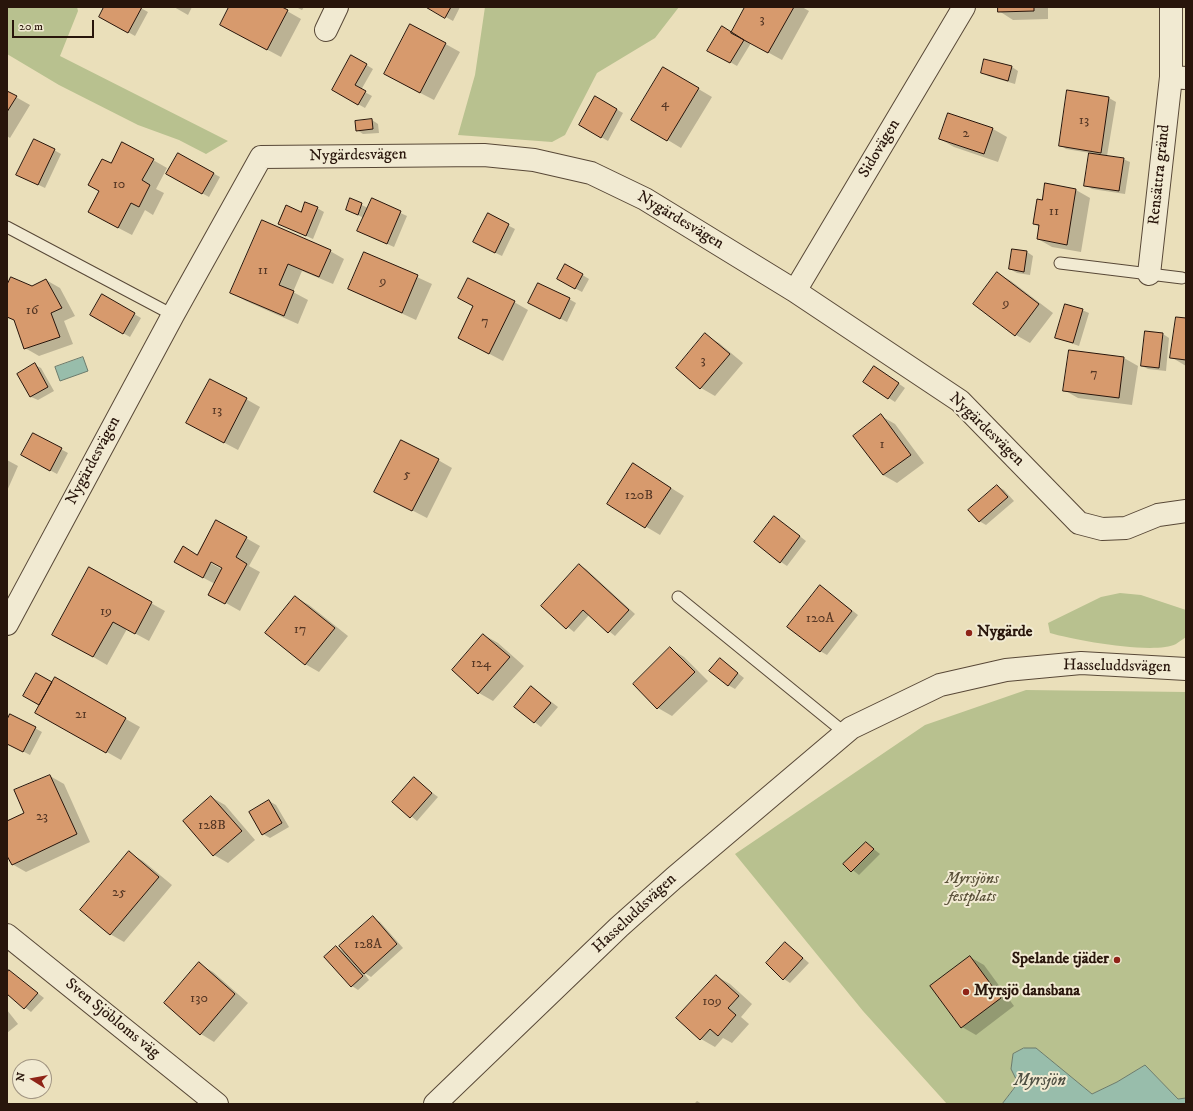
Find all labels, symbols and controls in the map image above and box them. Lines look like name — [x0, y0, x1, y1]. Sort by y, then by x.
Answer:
scale bar — [14, 12, 96, 38]
house number: 3 — [759, 12, 765, 28]
text: 20 m — [19, 19, 43, 34]
house number: 4 — [661, 96, 669, 112]
house number: 13 — [1079, 113, 1089, 129]
street label: Sidovägen — [855, 116, 905, 182]
street label: Rensättra gränd — [1145, 124, 1175, 226]
house number: 2 — [963, 126, 969, 142]
street label: Nygärdesvägen — [309, 146, 407, 166]
house number: 10 — [113, 177, 125, 193]
street label: Nygärdesvägen — [633, 188, 727, 254]
house number: 11 — [1049, 204, 1059, 220]
house number: 11 — [258, 263, 268, 279]
house number: 9 — [380, 274, 386, 290]
house number: 9 — [1003, 296, 1009, 312]
house number: 16 — [26, 303, 38, 319]
house number: 7 — [481, 314, 489, 330]
house number: 3 — [700, 353, 706, 369]
house number: 7 — [1090, 366, 1098, 382]
street label: Nygärdesvägen — [944, 389, 1028, 471]
house number: 13 — [212, 403, 222, 419]
street label: Nygärdesvägen — [63, 413, 125, 509]
house number: 1 — [879, 437, 885, 453]
house number: 5 — [404, 467, 410, 483]
house number: 120B — [625, 488, 653, 504]
house number: 19 — [100, 604, 112, 620]
house number: 120A — [806, 611, 834, 627]
house number: 17 — [294, 622, 306, 638]
place label: Nygärde — [977, 623, 1032, 643]
marker: Nygärde — [964, 628, 974, 638]
house number: 124 — [471, 656, 491, 672]
street label: Hasseluddsvägen — [1063, 656, 1171, 678]
house number: 21 — [75, 707, 87, 723]
house number: 23 — [36, 809, 48, 825]
house number: 128B — [198, 818, 226, 834]
street label: Hasseluddsvägen — [589, 870, 681, 958]
park label: Myrsjöns festplats — [945, 870, 999, 908]
house number: 25 — [112, 885, 126, 901]
house number: 128A — [354, 937, 382, 953]
place label: Spelande tjäder — [1012, 950, 1109, 970]
marker: Spelande tjäder — [1112, 955, 1122, 965]
street label: Sven Sjöbloms väg — [61, 975, 163, 1063]
place label: Myrsjö dansbana — [974, 982, 1080, 1002]
marker: Myrsjö dansbana — [961, 987, 971, 997]
house number: 130 — [190, 991, 208, 1007]
house number: 109 — [702, 994, 722, 1010]
north arrow — [12, 1059, 52, 1099]
text: N — [13, 1071, 29, 1083]
water label: Myrsjön — [1014, 1071, 1066, 1091]

